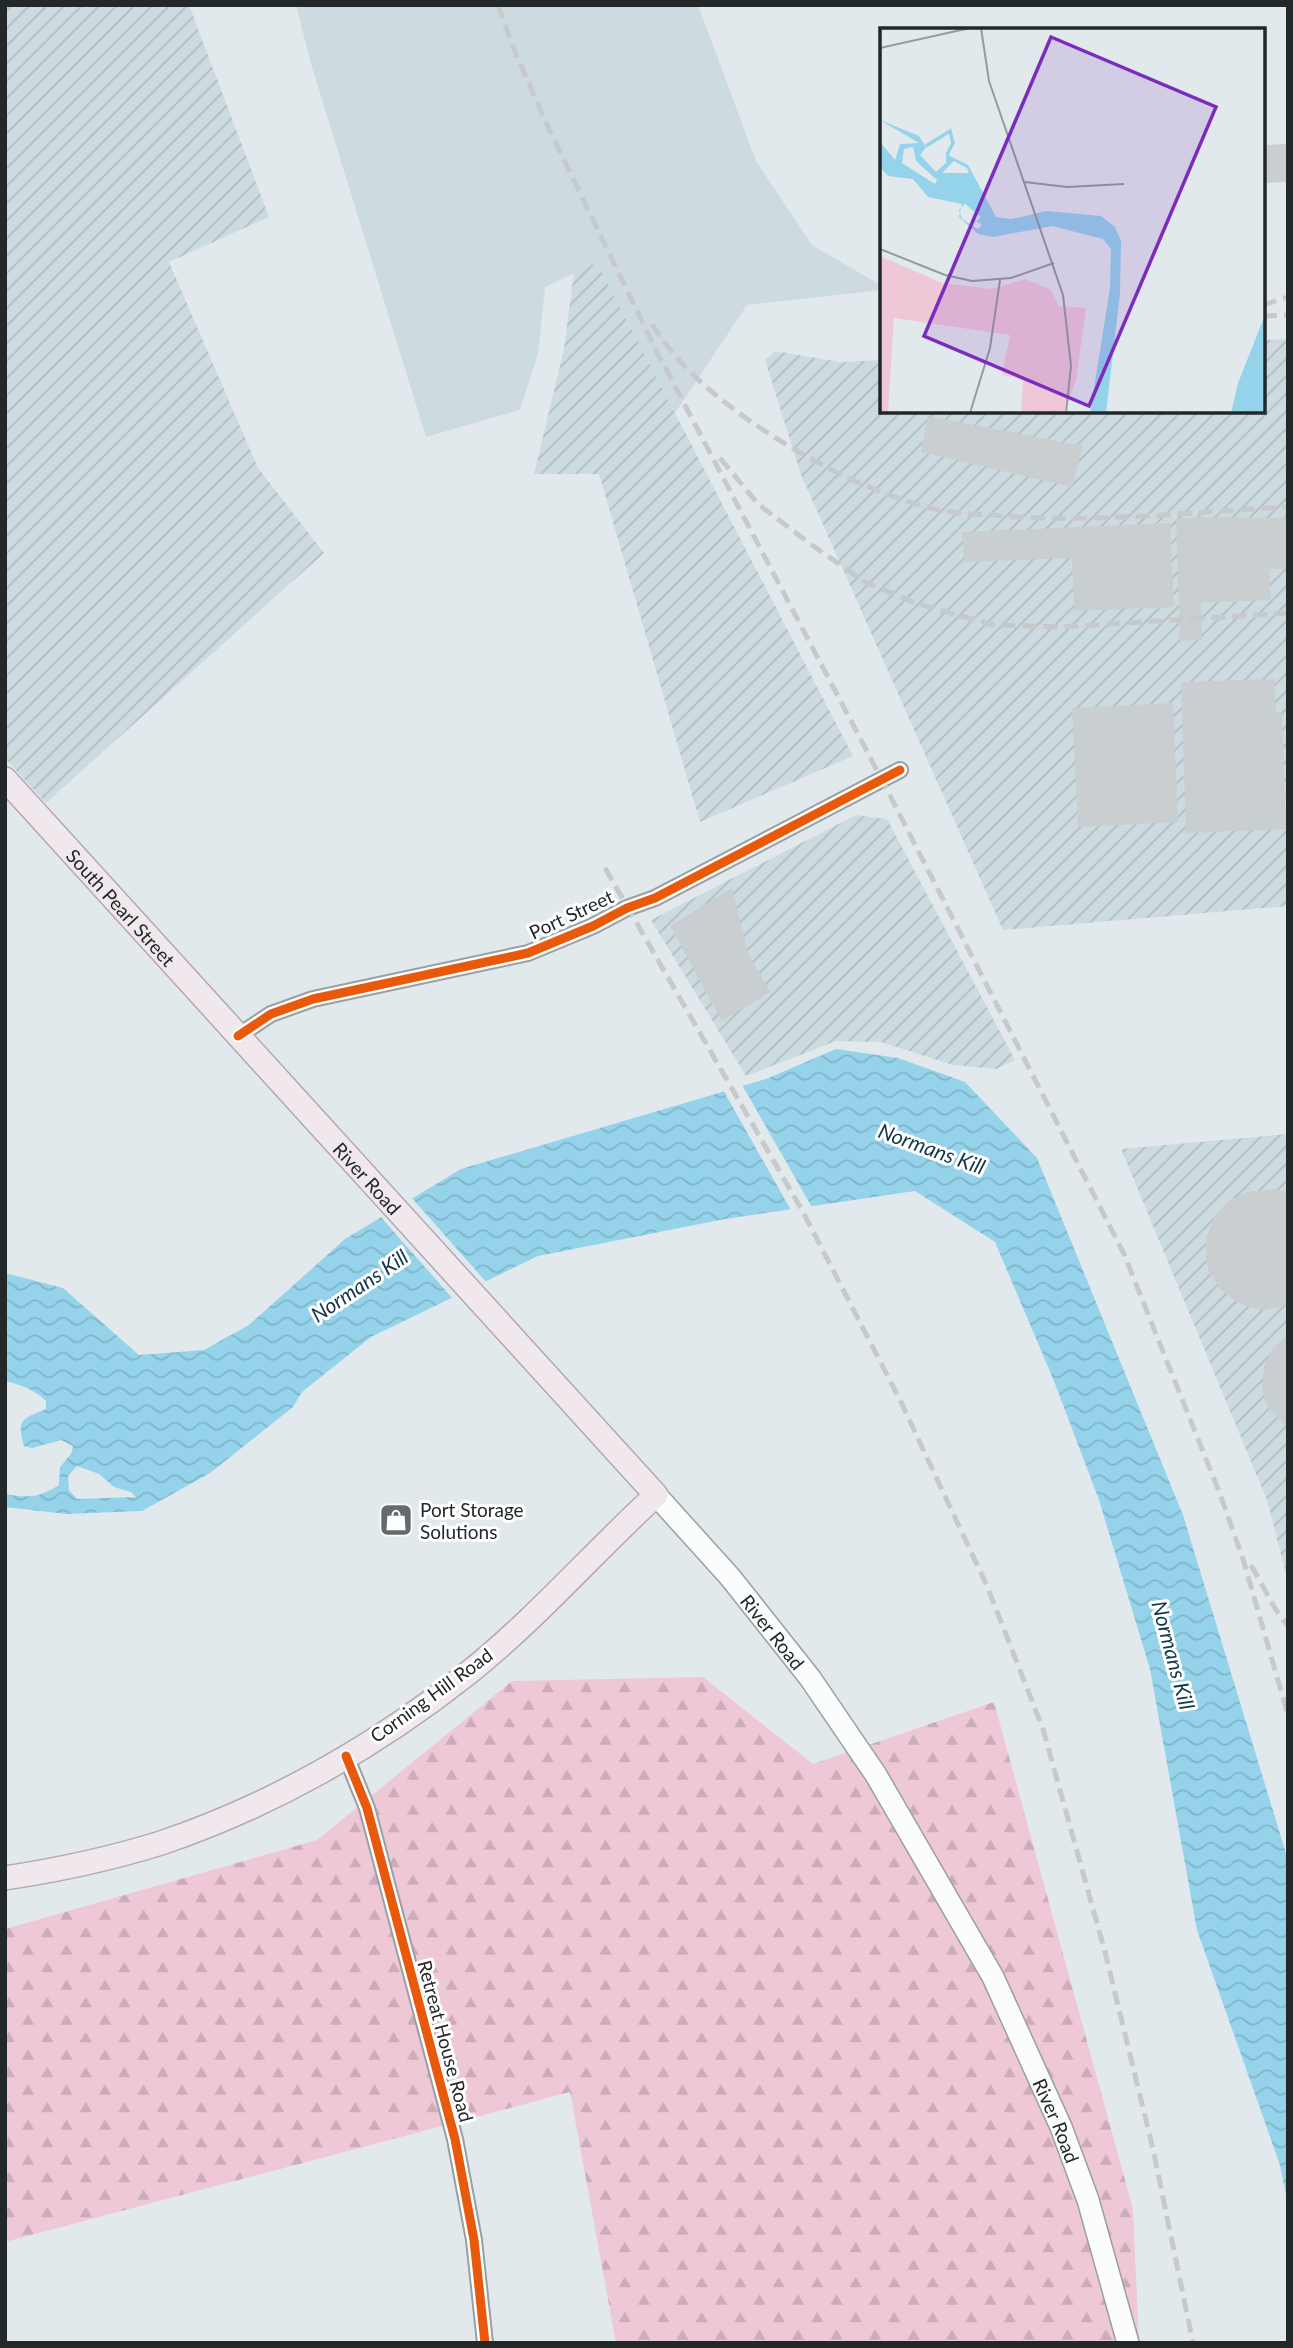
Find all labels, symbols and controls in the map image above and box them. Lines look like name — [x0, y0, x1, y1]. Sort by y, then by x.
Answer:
inset map — [880, 28, 1265, 413]
street label: South Pearl Street — [62, 844, 181, 971]
street label: Port Street — [525, 884, 617, 944]
water label: Normans Kill — [875, 1117, 989, 1179]
street label: River Road — [329, 1137, 406, 1219]
water label: Normans Kill — [306, 1243, 412, 1327]
place label: Port Storage Solutions — [420, 1498, 524, 1543]
shop icon: Port Storage Solutions — [377, 1501, 415, 1539]
street label: River Road — [736, 1589, 810, 1674]
water label: Normans Kill — [1147, 1598, 1201, 1712]
street label: Corning Hill Road — [365, 1643, 497, 1747]
street label: Retreat House Road — [413, 1958, 479, 2124]
street label: River Road — [1029, 2074, 1085, 2166]

